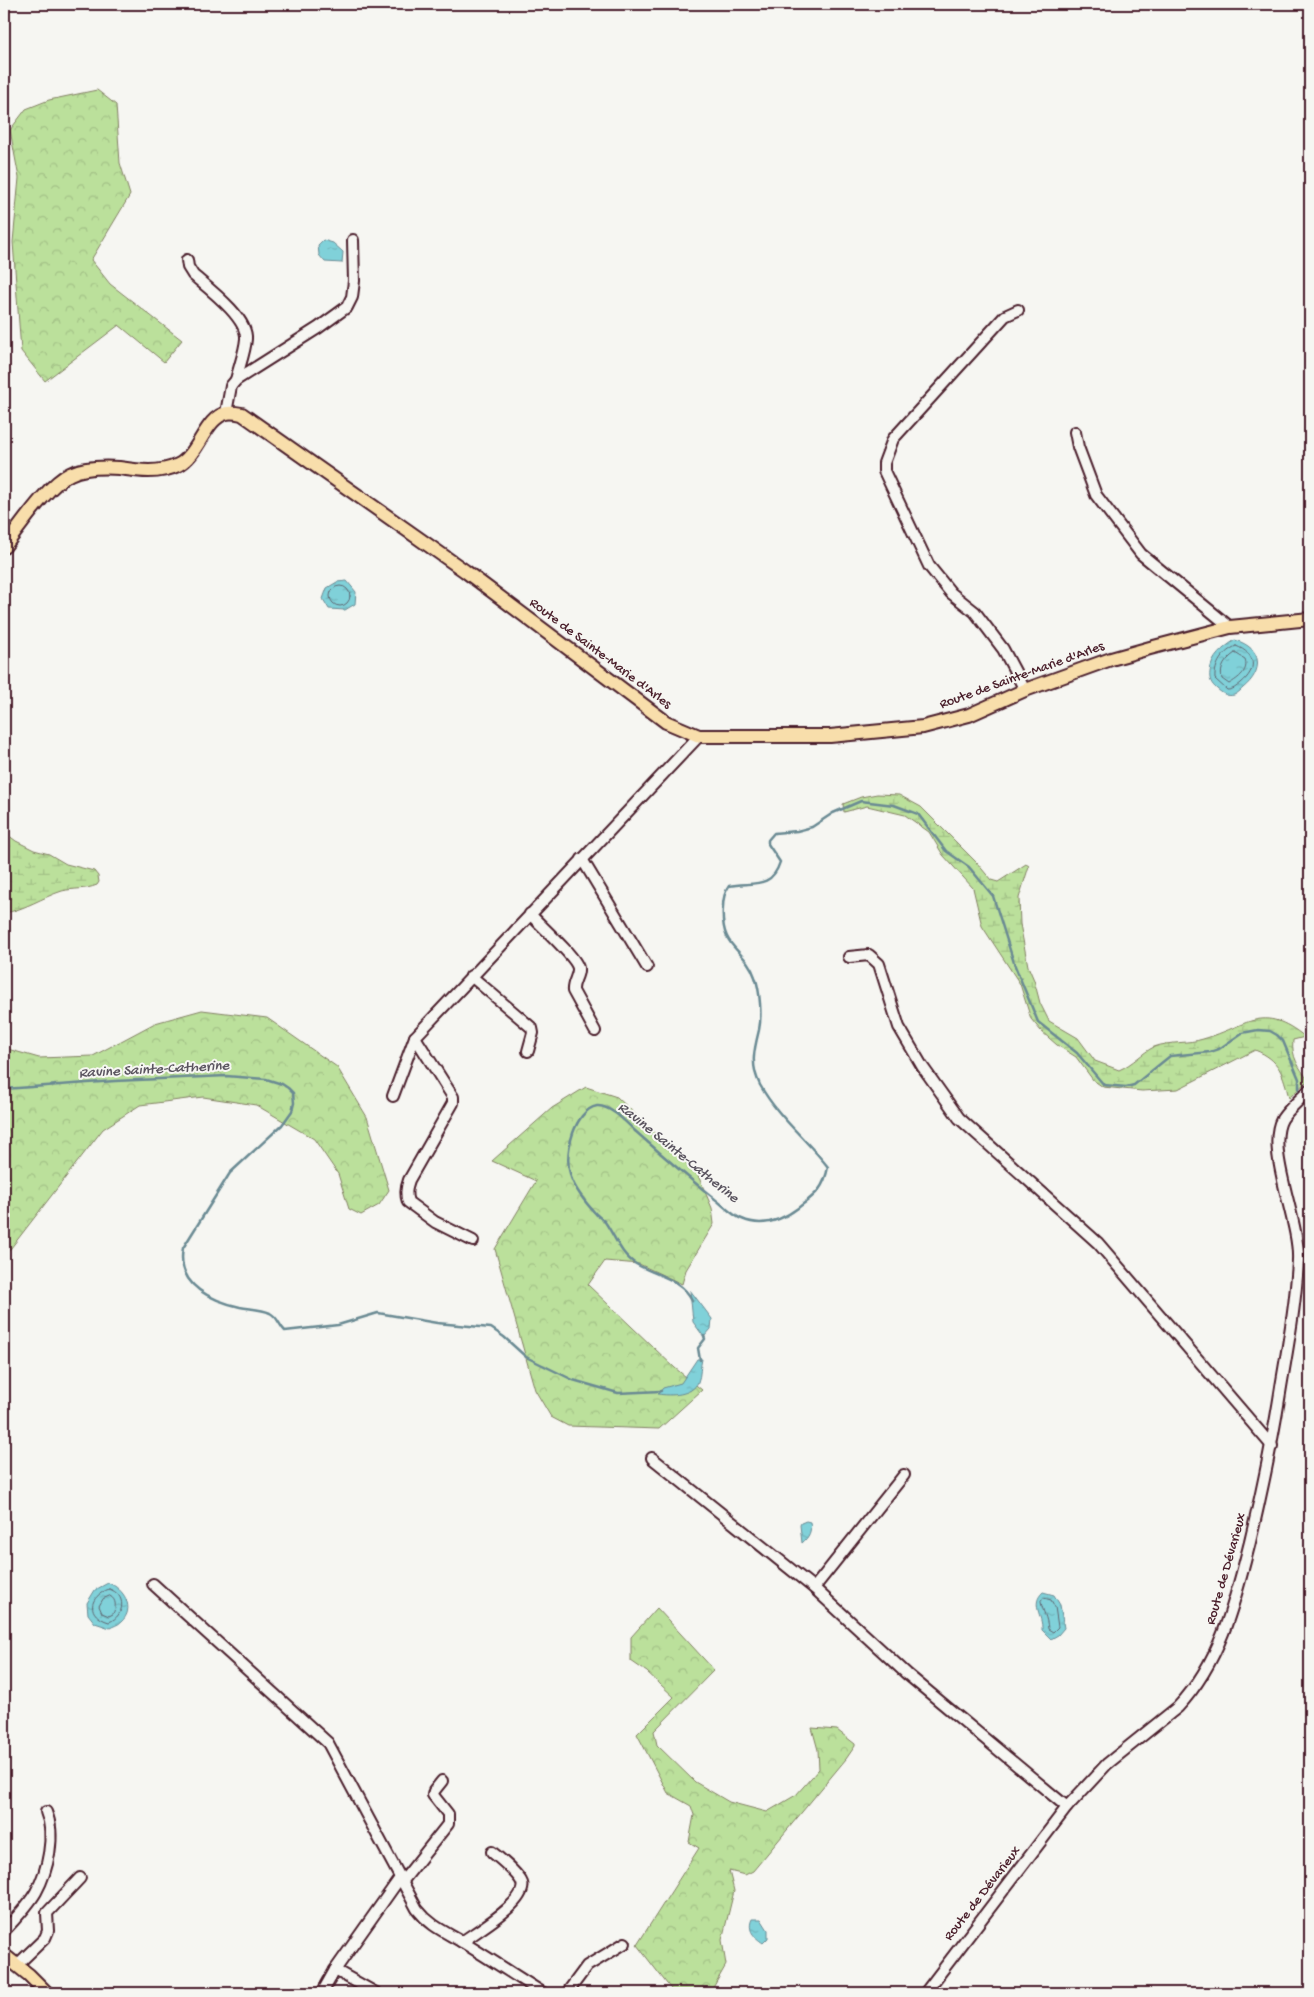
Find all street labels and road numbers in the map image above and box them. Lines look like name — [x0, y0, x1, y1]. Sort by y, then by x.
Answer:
street label: Route de Sainte-Marie d'Arles — [525, 595, 675, 714]
street label: Route de Sainte-Marie d'Arles — [937, 638, 1107, 714]
street label: Route de Dévarieux — [1203, 1510, 1251, 1627]
street label: Route de Dévarieux — [941, 1843, 1026, 1945]

